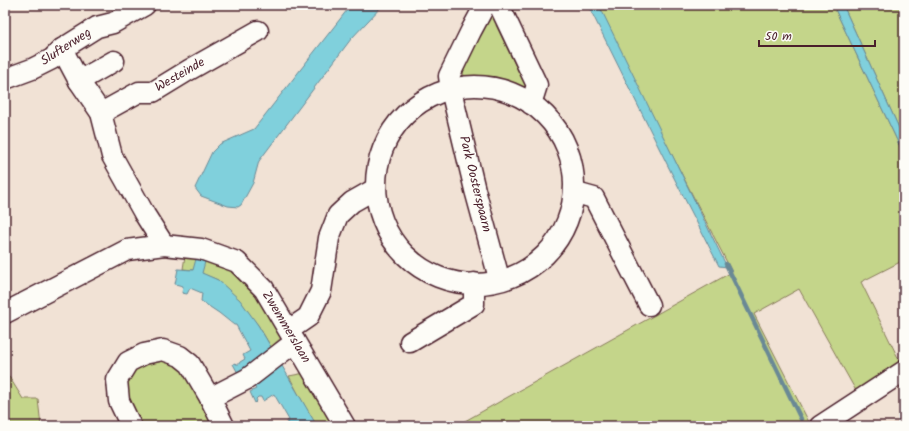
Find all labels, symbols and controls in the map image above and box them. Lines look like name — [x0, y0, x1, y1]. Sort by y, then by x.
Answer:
scale bar — [759, 22, 875, 48]
street label: Slufterweg — [36, 23, 96, 71]
text: 50 m — [765, 27, 792, 46]
street label: Westeinde — [151, 52, 209, 98]
street label: Park Oosterspaarn — [453, 134, 497, 234]
street label: Zwemmerslaan — [256, 287, 316, 367]

